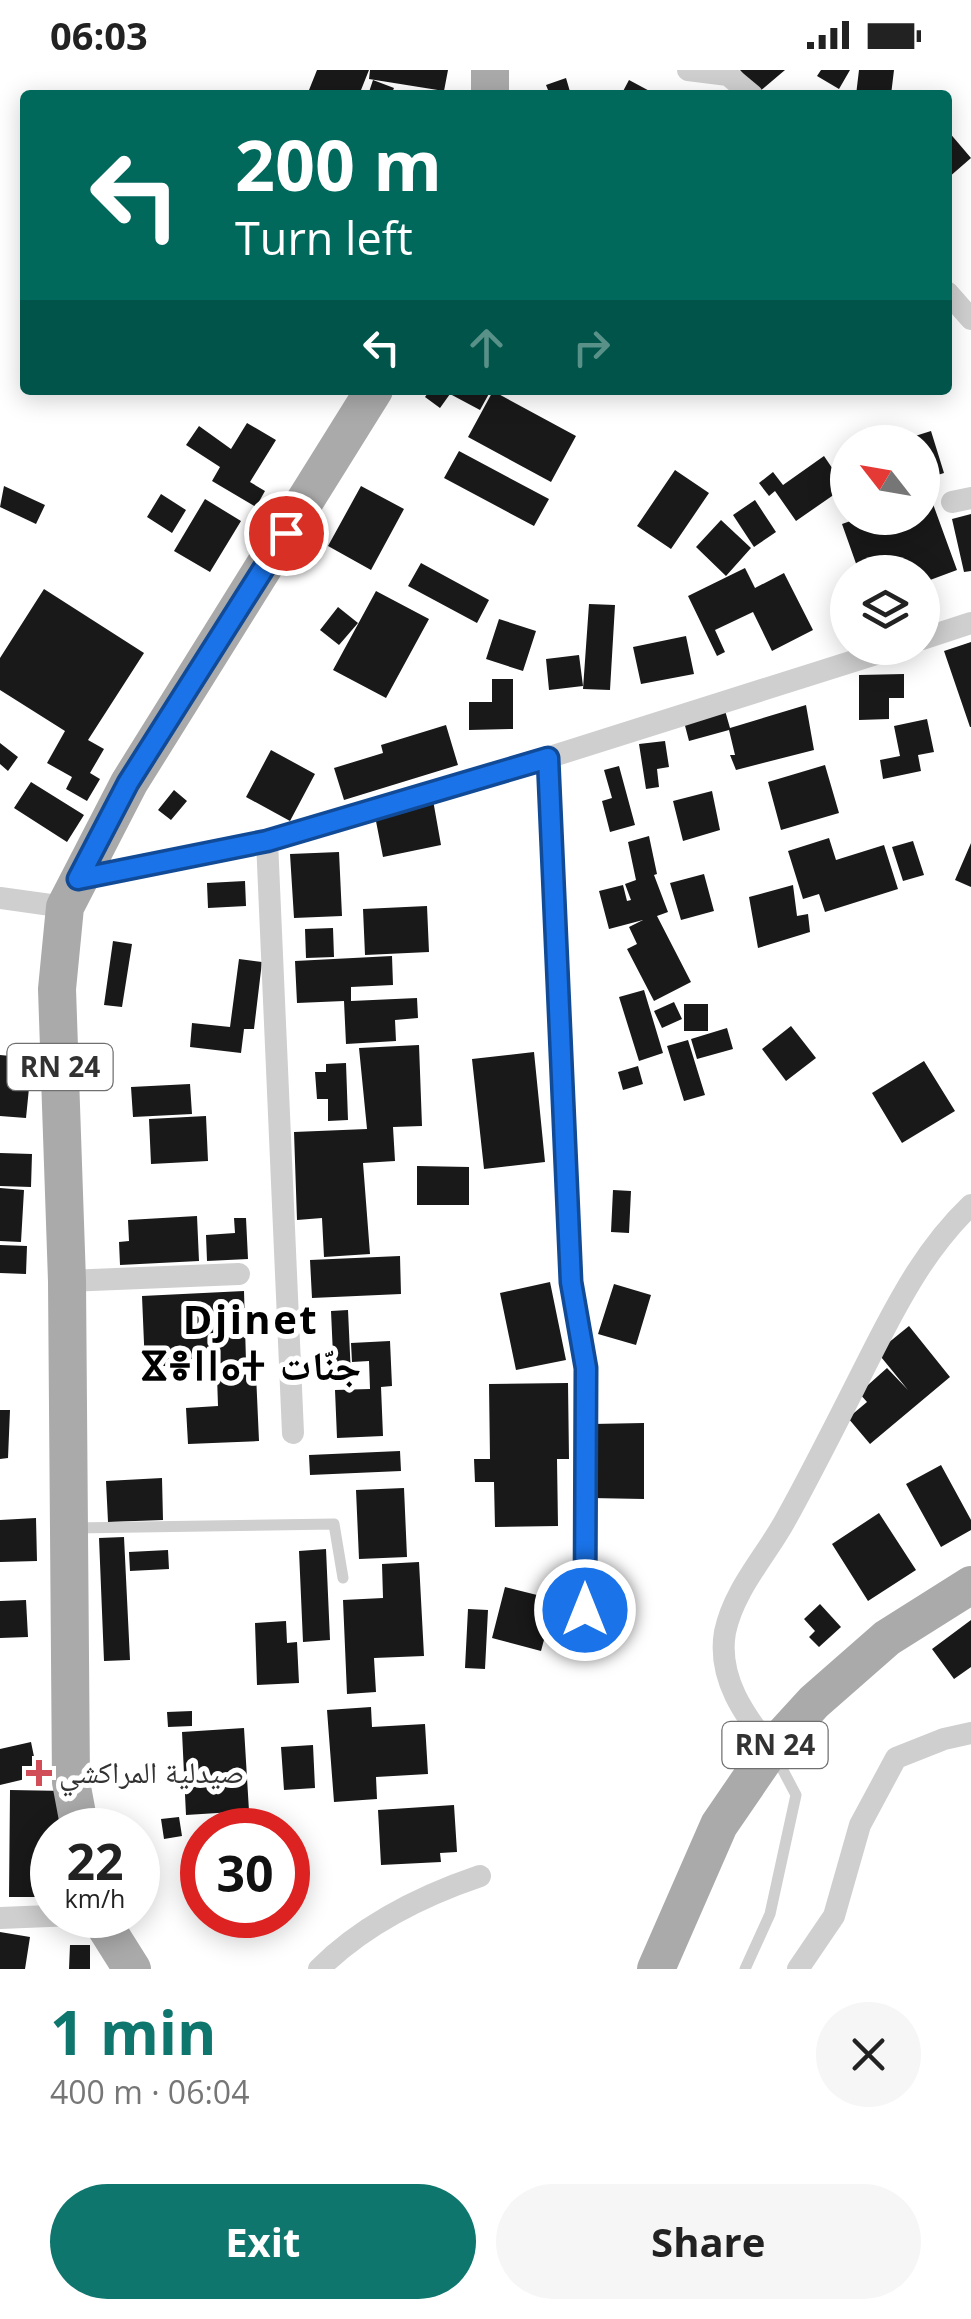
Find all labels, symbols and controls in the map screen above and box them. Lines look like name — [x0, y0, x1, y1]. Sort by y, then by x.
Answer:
text: 06:03 — [50, 9, 148, 61]
text: 200 m — [235, 116, 442, 212]
icon: left — [70, 130, 200, 260]
text: Turn left — [235, 207, 413, 268]
icon: left — [354, 320, 409, 375]
icon: ahead — [459, 320, 514, 375]
icon: right — [564, 320, 619, 375]
north arrow — [830, 425, 940, 535]
map controls — [830, 425, 940, 665]
pin — [244, 491, 329, 576]
icon: arrive — [259, 506, 314, 561]
button: layers — [830, 555, 940, 665]
road number: RN 24 — [8, 1044, 112, 1090]
district label: Djinet ⴵⴻⵏⵏⴰⵜ جنّات — [141, 1291, 361, 1392]
position arrow — [533, 1558, 637, 1662]
road number: RN 24 — [722, 1722, 828, 1768]
place label: صيدلية المراكشي — [59, 1751, 244, 1797]
marker: صيدلية المراكشي — [28, 1762, 50, 1784]
speed limit sign: 30 — [180, 1808, 310, 1938]
text: 22 — [66, 1827, 124, 1895]
text: km/h — [65, 1881, 125, 1915]
text: 1 min — [50, 1991, 217, 2073]
button: close — [816, 2002, 921, 2107]
text: 400 m · 06:04 — [50, 2070, 249, 2113]
button: Exit — [50, 2184, 476, 2299]
button: Share — [496, 2184, 921, 2299]

